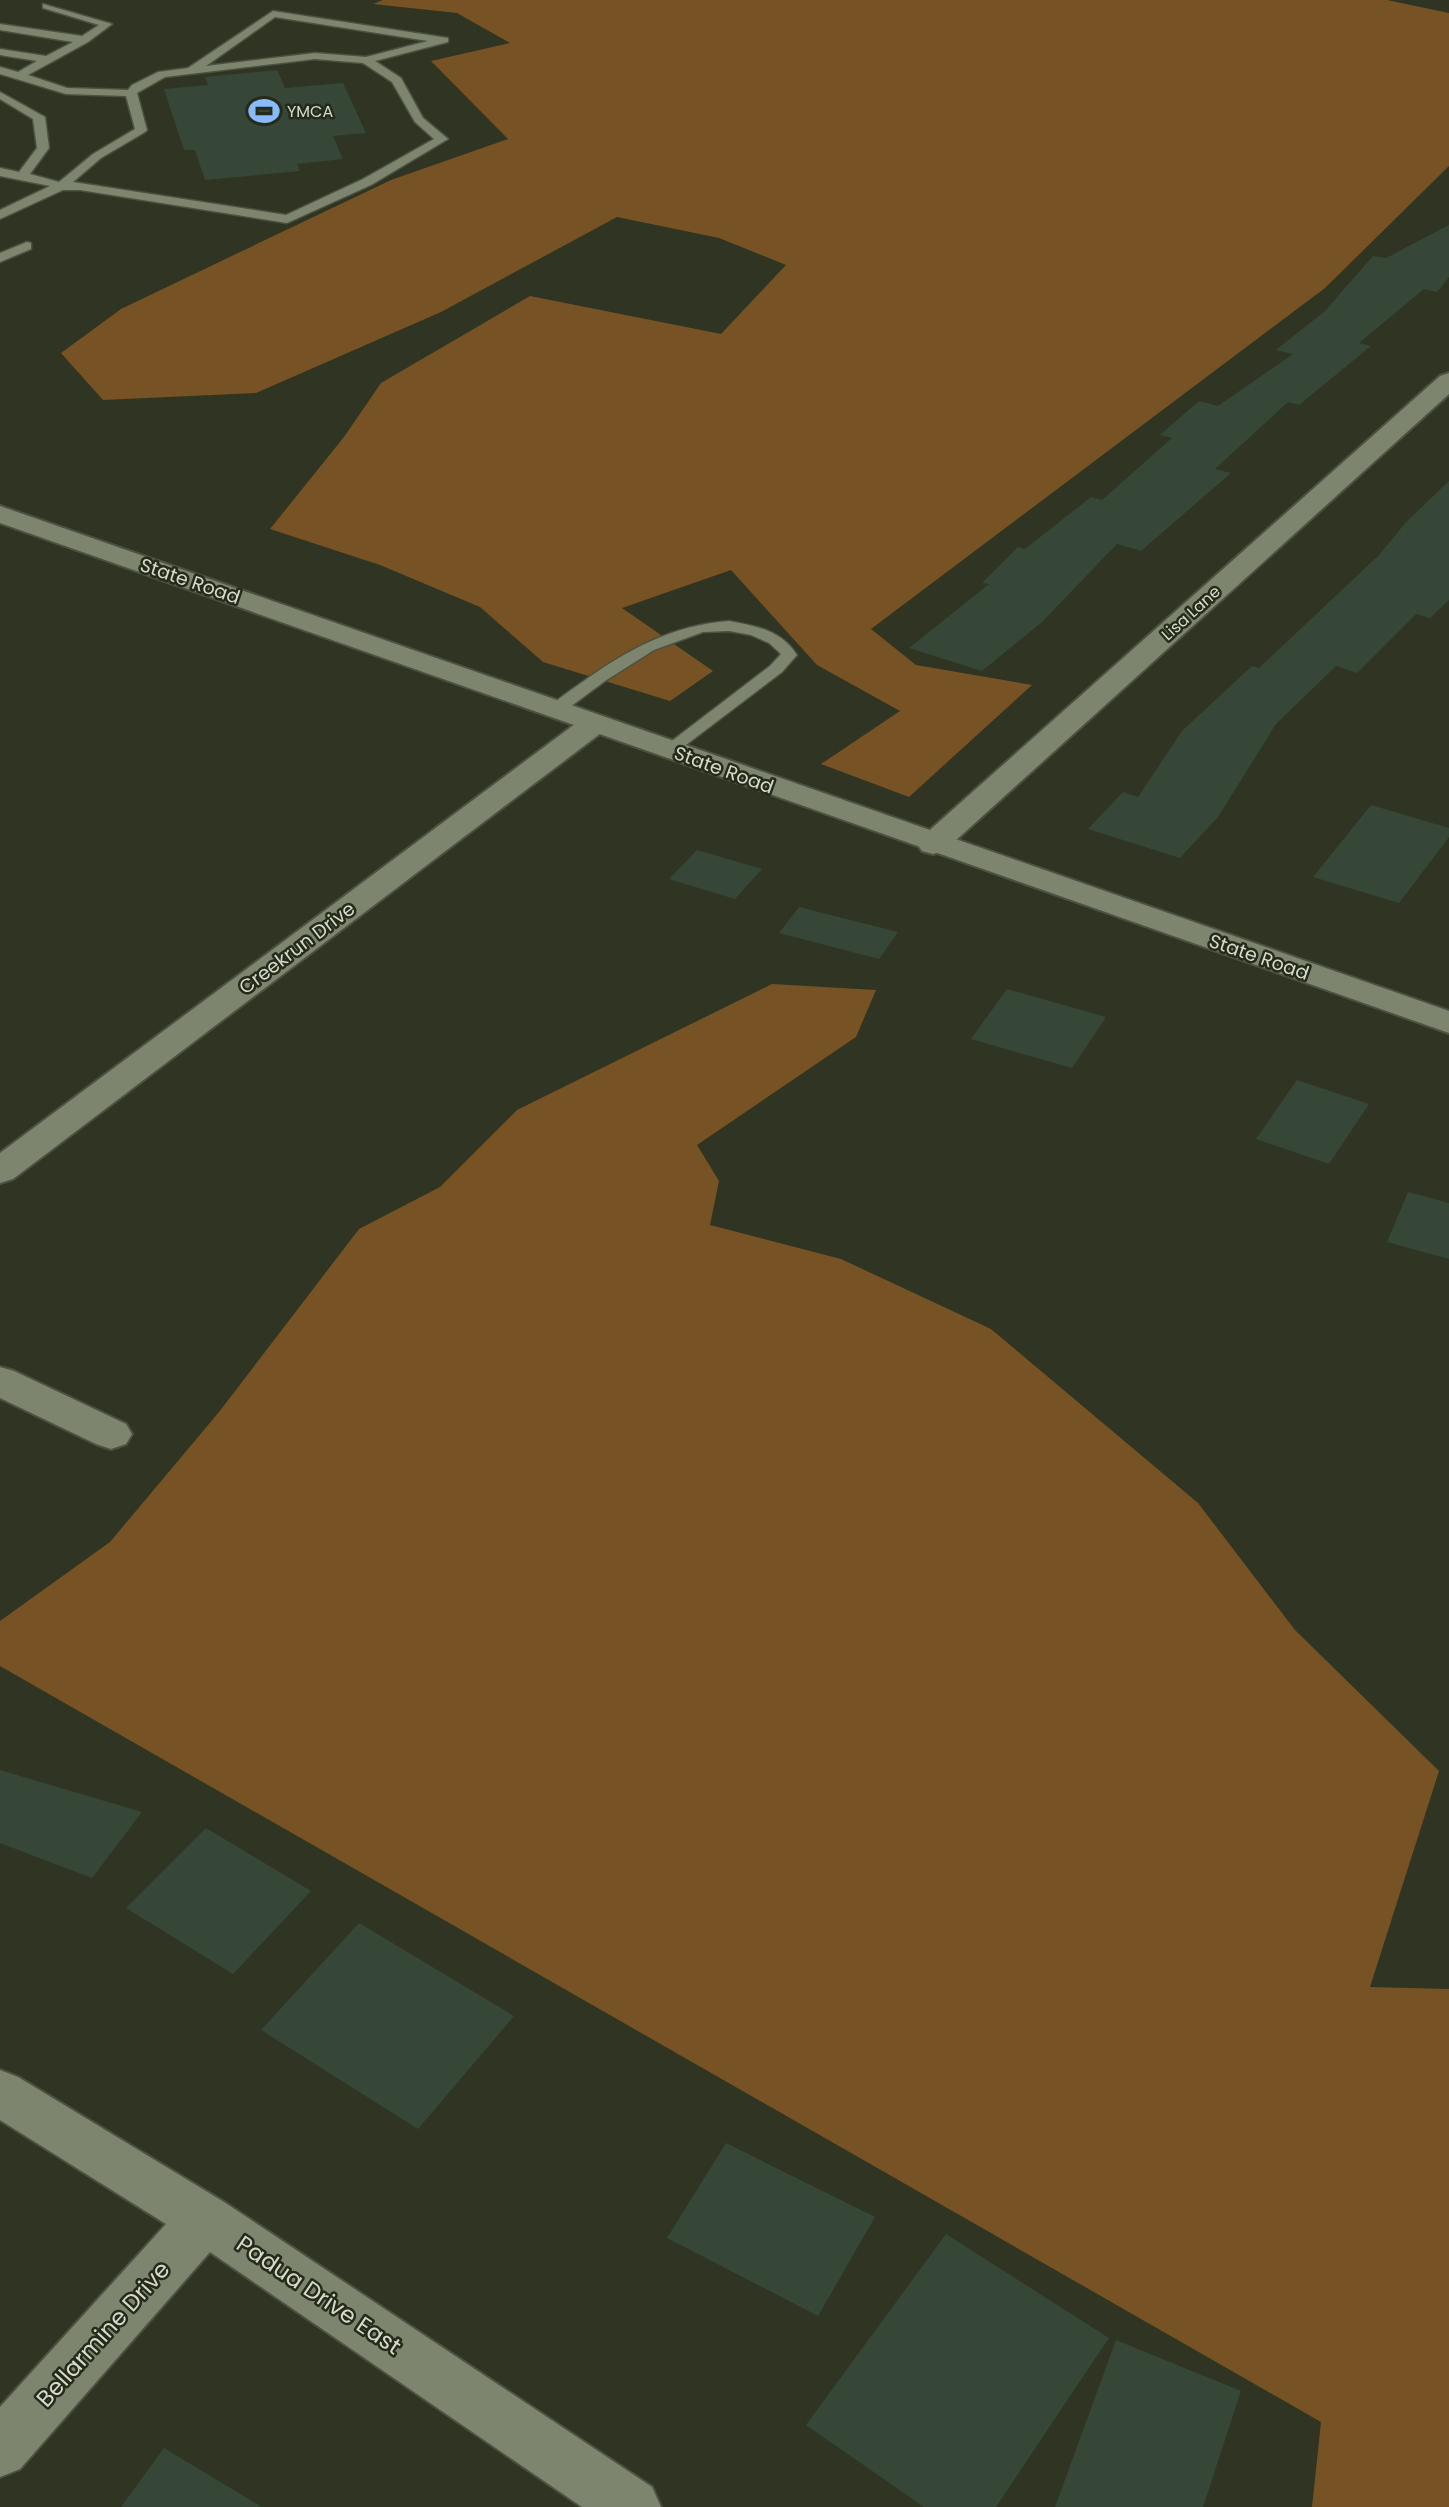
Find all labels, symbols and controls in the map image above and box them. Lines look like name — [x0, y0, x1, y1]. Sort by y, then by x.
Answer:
sports icon: YMCA — [247, 94, 281, 128]
place label: YMCA — [287, 100, 333, 123]
street label: State Road — [136, 551, 244, 611]
street label: Lisa Lane — [1156, 580, 1226, 646]
street label: State Road — [670, 740, 778, 800]
street label: Creekrun Drive — [233, 895, 361, 1001]
street label: State Road — [1205, 927, 1313, 987]
street label: Padua Drive East — [230, 2228, 408, 2362]
street label: Bellarmine Drive — [29, 2254, 177, 2414]

